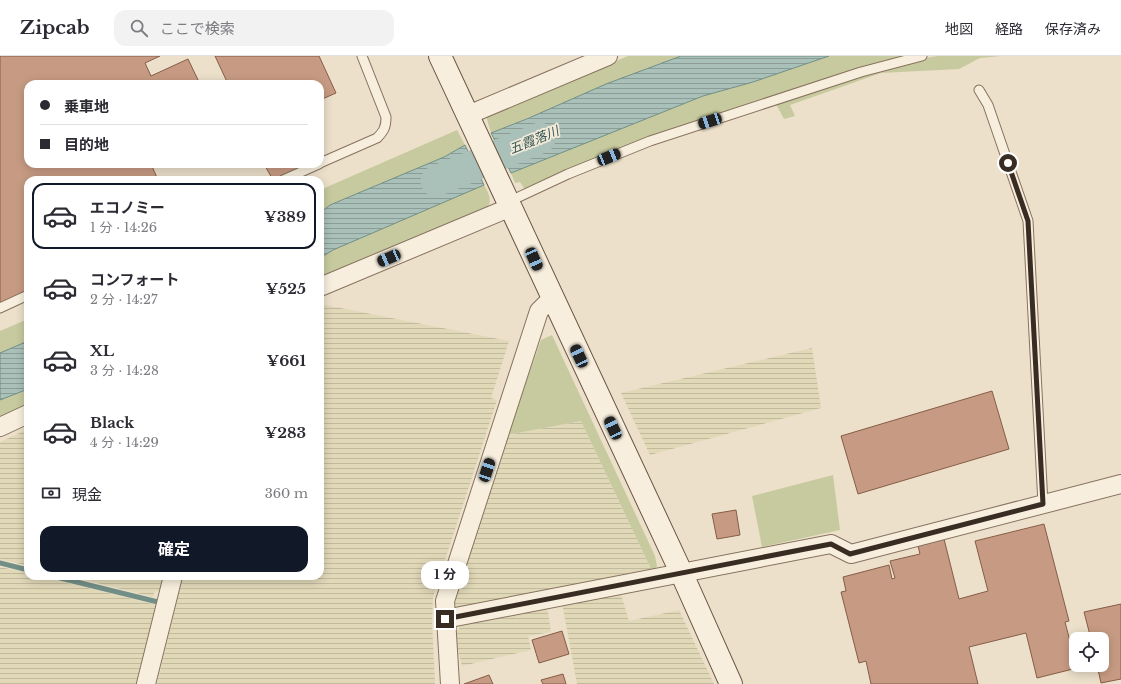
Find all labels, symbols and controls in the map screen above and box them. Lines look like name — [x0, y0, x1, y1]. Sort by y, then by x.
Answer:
search box — [114, 10, 394, 46]
text: Zipcab — [20, 16, 90, 39]
icon: search — [128, 17, 150, 39]
text: ここで検索 — [160, 19, 235, 38]
text: 地図 — [945, 20, 973, 38]
text: 経路 — [995, 20, 1023, 38]
text: 保存済み — [1045, 20, 1101, 38]
text: 乗車地 — [64, 97, 109, 116]
car — [697, 112, 723, 130]
water label: 五霞落川 — [507, 122, 563, 158]
text: 目的地 — [64, 135, 109, 154]
car — [596, 147, 622, 167]
route start — [999, 154, 1017, 172]
icon: car — [42, 198, 78, 234]
text: エコノミー — [90, 198, 165, 217]
text: ¥389 — [264, 207, 306, 226]
text: 1 分 · 14:26 — [90, 219, 157, 236]
car — [524, 246, 544, 272]
car — [376, 248, 402, 268]
icon: car — [42, 270, 78, 306]
text: コンフォート — [90, 270, 180, 289]
text: ¥525 — [266, 279, 306, 298]
text: 2 分 · 14:27 — [90, 291, 158, 308]
text: XL — [90, 341, 114, 360]
icon: car — [42, 342, 78, 378]
car — [568, 343, 590, 369]
text: ¥661 — [266, 351, 306, 370]
text: 3 分 · 14:28 — [90, 362, 159, 379]
text: Black — [90, 413, 134, 432]
icon: car — [42, 414, 78, 450]
car — [602, 415, 624, 441]
text: ¥283 — [264, 423, 306, 442]
text: 4 分 · 14:29 — [90, 434, 159, 451]
car — [478, 457, 496, 483]
icon: cash — [40, 482, 62, 504]
text: 現金 — [72, 485, 102, 504]
text: 360 m — [265, 485, 308, 502]
button: 確定 — [40, 526, 308, 572]
callout: 1 分 — [421, 561, 469, 589]
text: 1 分 — [434, 566, 456, 583]
route end — [436, 610, 454, 628]
map controls — [1069, 632, 1109, 672]
button: locate — [1069, 632, 1109, 672]

